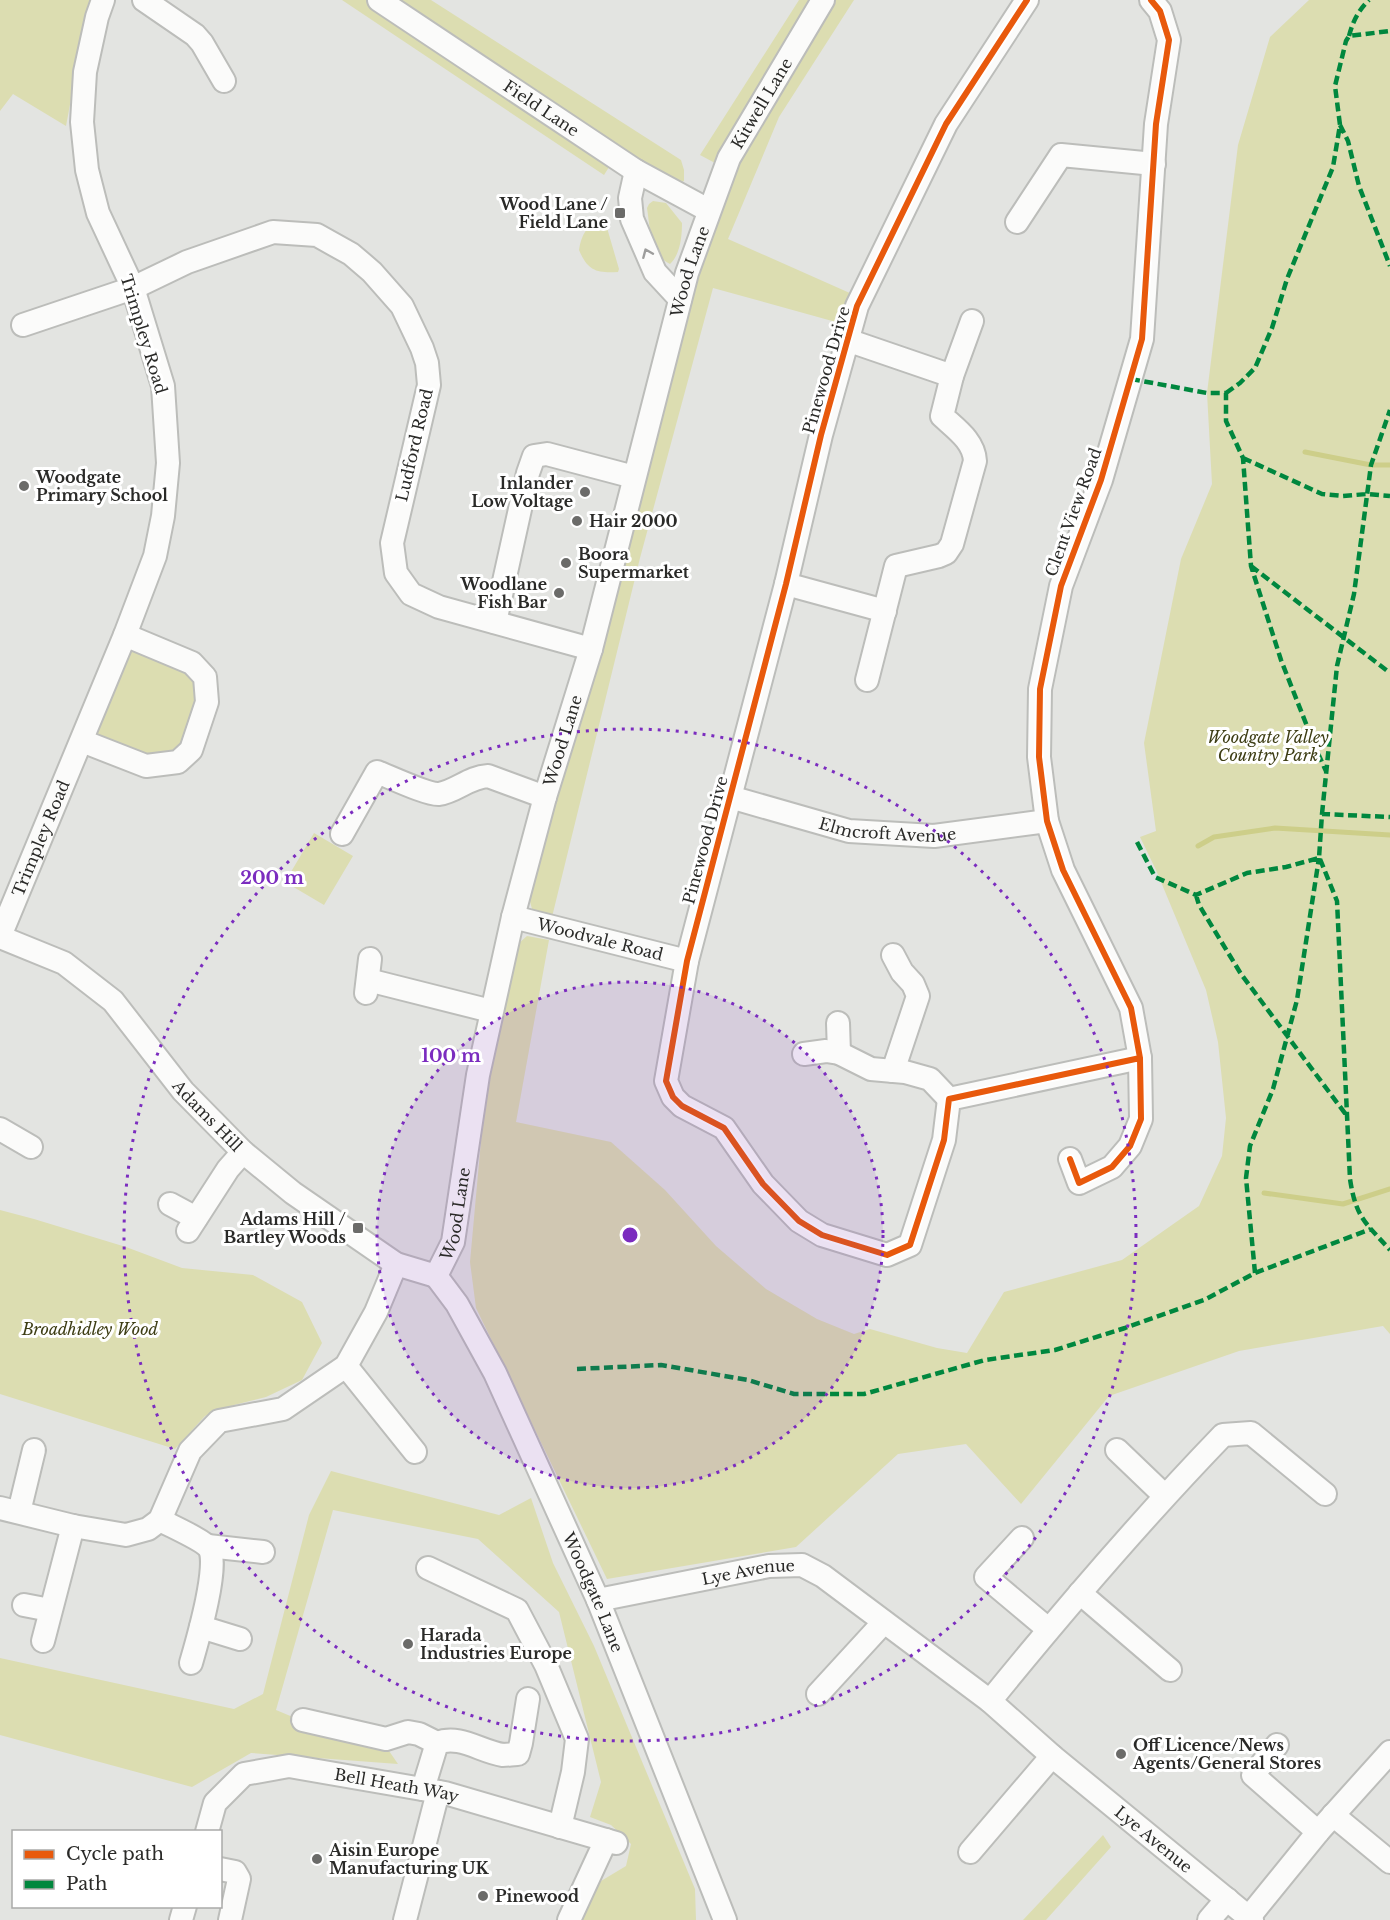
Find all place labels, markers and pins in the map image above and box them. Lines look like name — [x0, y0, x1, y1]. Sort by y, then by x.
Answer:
place label: Wood Lane / Field Lane — [499, 194, 608, 232]
marker: Wood Lane / Field Lane — [613, 206, 627, 220]
place label: Woodgate Primary School — [35, 467, 168, 505]
place label: Inlander Low Voltage — [471, 473, 573, 511]
marker: Woodgate Primary School — [17, 479, 31, 493]
marker: Inlander Low Voltage — [578, 485, 592, 499]
place label: Hair 2000 — [589, 511, 678, 531]
marker: Hair 2000 — [570, 514, 584, 528]
place label: Boora Supermarket — [578, 544, 690, 582]
marker: Boora Supermarket — [559, 556, 573, 570]
place label: Woodlane Fish Bar — [460, 574, 547, 612]
marker: Woodlane Fish Bar — [552, 586, 566, 600]
place label: Adams Hill / Bartley Woods — [224, 1209, 346, 1247]
marker: Adams Hill / Bartley Woods — [351, 1221, 365, 1235]
centre of rings — [620, 1225, 640, 1245]
place label: Harada Industries Europe — [420, 1625, 572, 1663]
marker: Harada Industries Europe — [401, 1637, 415, 1651]
place label: Off Licence/News Agents/General Stores — [1132, 1735, 1321, 1773]
marker: Off Licence/News Agents/General Stores — [1114, 1747, 1128, 1761]
place label: Aisin Europe Manufacturing UK — [328, 1840, 490, 1878]
marker: Aisin Europe Manufacturing UK — [310, 1852, 324, 1866]
place label: Pinewood — [495, 1886, 579, 1906]
marker: Pinewood — [476, 1889, 490, 1903]

